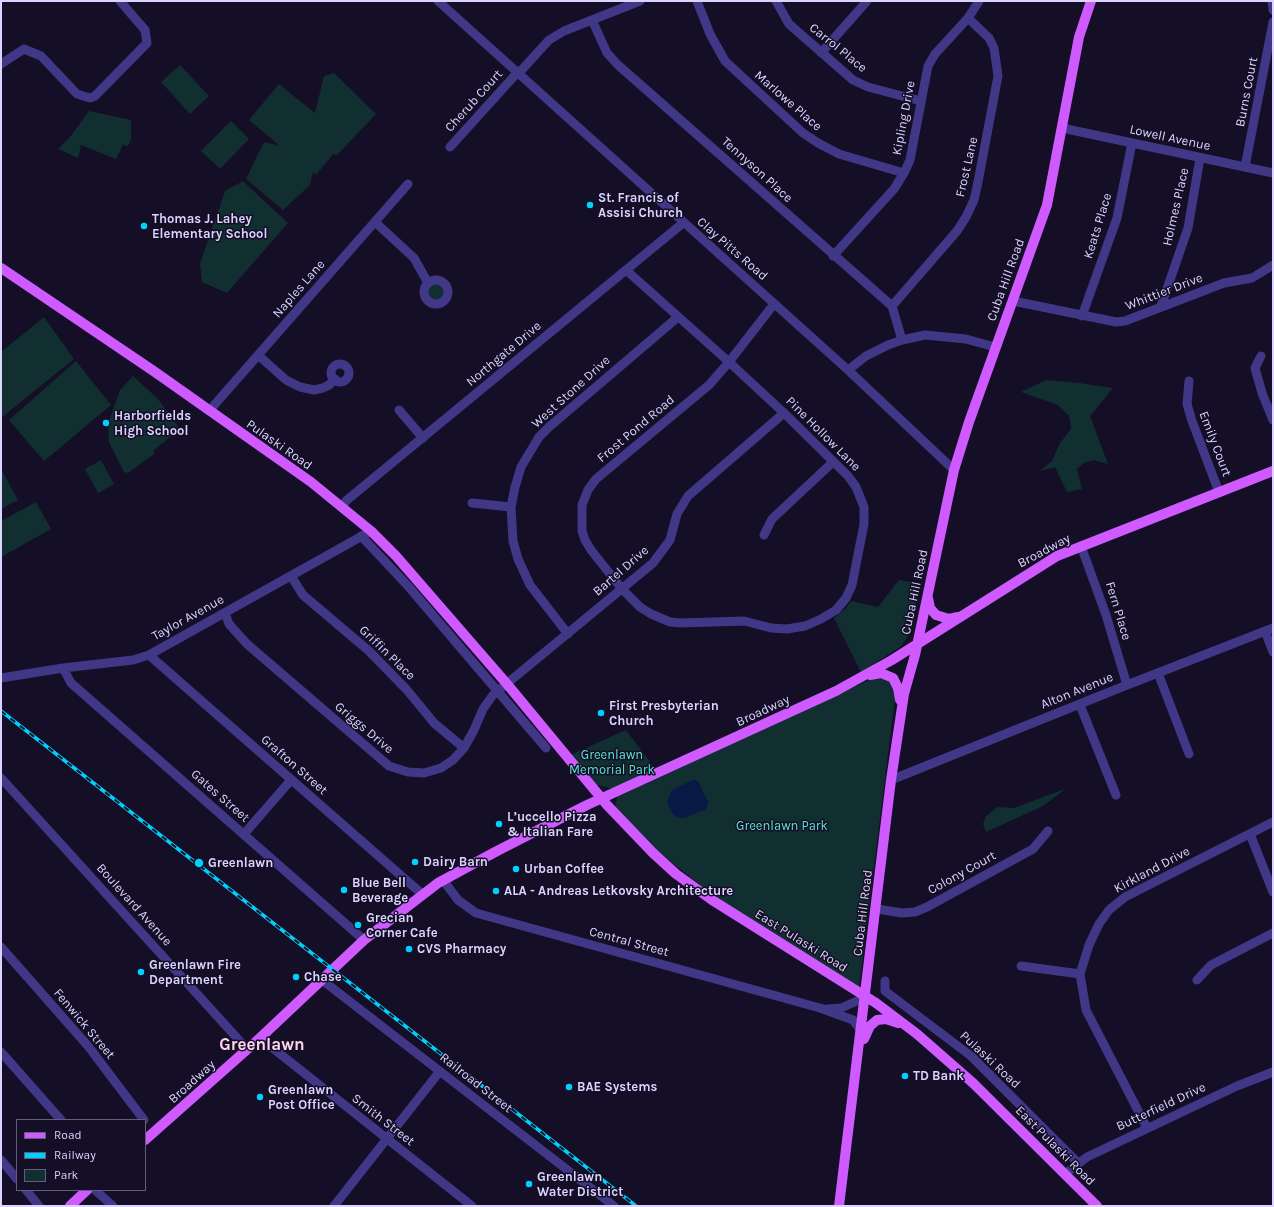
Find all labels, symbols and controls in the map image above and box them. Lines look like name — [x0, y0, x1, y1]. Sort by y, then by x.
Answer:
street label: Carrol Place — [806, 20, 870, 76]
street label: Burns Court — [1233, 56, 1261, 128]
street label: Cherub Court — [442, 67, 506, 135]
street label: Marlowe Place — [751, 68, 825, 134]
street label: Kipling Drive — [889, 79, 919, 157]
street label: Lowell Avenue — [1128, 122, 1212, 154]
street label: Tennyson Place — [718, 134, 796, 206]
street label: Frost Lane — [953, 135, 981, 199]
street label: Holmes Place — [1159, 166, 1193, 248]
place label: St. Francis of Assisi Church — [598, 190, 683, 221]
street label: Keats Place — [1081, 191, 1115, 261]
marker: St. Francis of Assisi Church — [585, 200, 595, 210]
place label: Thomas J. Lahey Elementary School — [152, 211, 267, 242]
street label: Clay Pitts Road — [693, 214, 771, 284]
marker: Thomas J. Lahey Elementary School — [139, 221, 149, 231]
street label: Cuba Hill Road — [984, 237, 1028, 323]
street label: Naples Lane — [270, 257, 328, 321]
street label: Whittier Drive — [1123, 270, 1205, 314]
street label: Northgate Drive — [463, 318, 545, 390]
street label: West Stone Drive — [528, 353, 614, 431]
street label: Frost Pond Road — [594, 392, 678, 466]
street label: Pine Hollow Lane — [782, 393, 864, 475]
place label: Harborfields High School — [114, 408, 191, 439]
street label: Emily Court — [1195, 409, 1235, 479]
street label: Pulaski Road — [243, 417, 315, 473]
marker: Harborfields High School — [101, 418, 111, 428]
street label: Broadway — [1015, 531, 1073, 571]
street label: Bartel Drive — [590, 543, 652, 599]
street label: Cuba Hill Road — [898, 548, 932, 636]
street label: Fern Place — [1102, 580, 1134, 642]
street label: Taylor Avenue — [149, 592, 227, 644]
street label: Griffin Place — [356, 622, 418, 684]
street label: Alton Avenue — [1038, 669, 1116, 713]
street label: Broadway — [734, 692, 792, 730]
place label: First Presbyterian Church — [609, 698, 719, 729]
street label: Griggs Drive — [331, 699, 397, 757]
marker: First Presbyterian Church — [596, 708, 606, 718]
street label: Grafton Street — [257, 732, 331, 798]
park label: Greenlawn Memorial Park — [569, 747, 655, 778]
street label: Gates Street — [187, 766, 253, 826]
place label: L’uccello Pizza & Italian Fare — [507, 809, 597, 840]
park label: Greenlawn Park — [736, 818, 828, 834]
marker: L’uccello Pizza & Italian Fare — [494, 819, 504, 829]
street label: Kirkland Drive — [1111, 843, 1193, 897]
street label: Colony Court — [925, 848, 999, 898]
place label: Dairy Barn — [423, 854, 488, 870]
place label: Greenlawn — [208, 855, 273, 871]
marker: Greenlawn — [193, 857, 205, 869]
marker: Dairy Barn — [410, 857, 420, 867]
street label: Boulevard Avenue — [93, 861, 175, 949]
place label: Urban Coffee — [524, 861, 604, 877]
marker: Urban Coffee — [511, 864, 521, 874]
street label: Cuba Hill Road — [850, 869, 876, 957]
place label: Blue Bell Beverage — [352, 875, 408, 906]
place label: ALA - Andreas Letkovsky Architecture — [504, 883, 733, 899]
marker: Blue Bell Beverage — [339, 885, 349, 895]
marker: ALA - Andreas Letkovsky Architecture — [491, 886, 501, 896]
street label: East Pulaski Road — [752, 906, 850, 976]
place label: Grecian Corner Cafe — [366, 910, 438, 941]
marker: Grecian Corner Cafe — [353, 920, 363, 930]
street label: Central Street — [588, 924, 670, 960]
place label: CVS Pharmacy — [417, 941, 506, 957]
marker: CVS Pharmacy — [404, 944, 414, 954]
place label: Greenlawn Fire Department — [149, 957, 241, 988]
marker: Greenlawn Fire Department — [136, 967, 146, 977]
place label: Chase — [304, 969, 342, 985]
marker: Chase — [291, 972, 301, 982]
street label: Fenwick Street — [50, 986, 118, 1062]
street label: Pulaski Road — [957, 1028, 1023, 1092]
district label: Greenlawn — [219, 1035, 305, 1055]
street label: Railroad Street — [436, 1050, 516, 1116]
street label: Broadway — [165, 1057, 219, 1107]
place label: TD Bank — [913, 1068, 964, 1084]
marker: TD Bank — [900, 1071, 910, 1081]
place label: BAE Systems — [577, 1079, 657, 1095]
street label: Butterfield Drive — [1114, 1079, 1208, 1135]
place label: Greenlawn Post Office — [268, 1082, 335, 1113]
marker: BAE Systems — [564, 1082, 574, 1092]
street label: Smith Street — [348, 1091, 418, 1149]
marker: Greenlawn Post Office — [255, 1092, 265, 1102]
street label: East Pulaski Road — [1012, 1103, 1098, 1189]
legend — [16, 1119, 146, 1191]
text: Road — [54, 1128, 82, 1142]
text: Railway — [54, 1148, 96, 1162]
text: Park — [54, 1168, 78, 1182]
place label: Greenlawn Water District — [537, 1169, 623, 1200]
marker: Greenlawn Water District — [524, 1179, 534, 1189]

